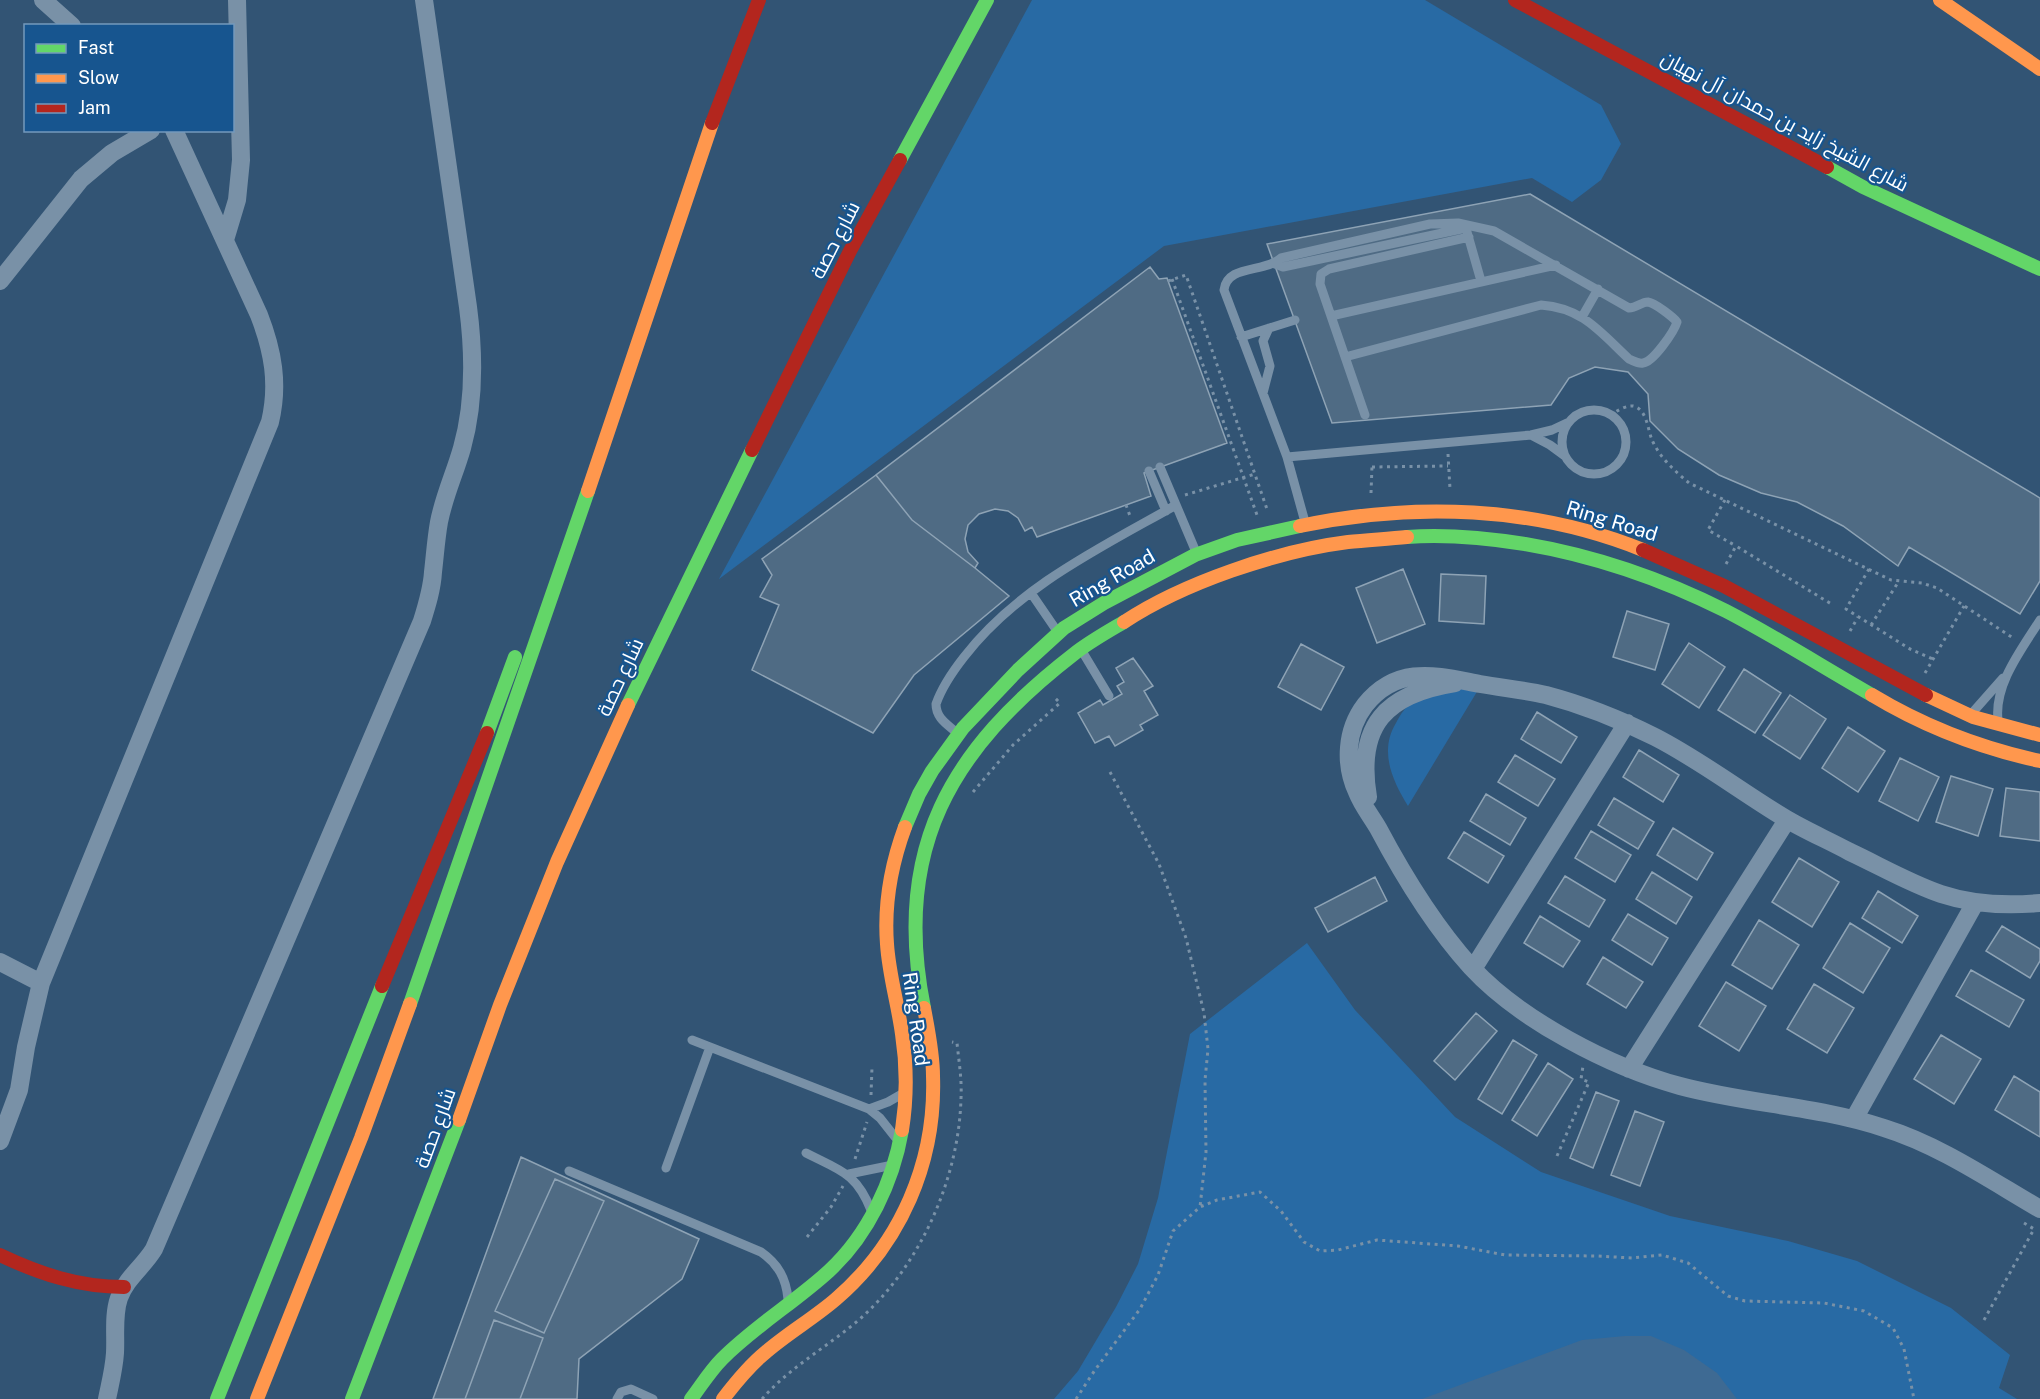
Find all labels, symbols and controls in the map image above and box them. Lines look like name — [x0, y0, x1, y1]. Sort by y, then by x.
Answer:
legend — [24, 24, 234, 132]
text: Fast — [78, 37, 114, 58]
street label: شارع الشيخ زايد بن حمدان آل نهيان — [1656, 45, 1913, 198]
text: Slow — [78, 67, 119, 88]
text: Jam — [78, 97, 111, 118]
street label: شارع حصة — [805, 197, 866, 283]
street label: Ring Road — [1563, 496, 1661, 546]
street label: Ring Road — [1065, 544, 1159, 612]
street label: شارع حصة — [592, 634, 650, 721]
street label: Ring Road — [898, 970, 934, 1068]
street label: شارع حصة — [409, 1085, 462, 1172]

